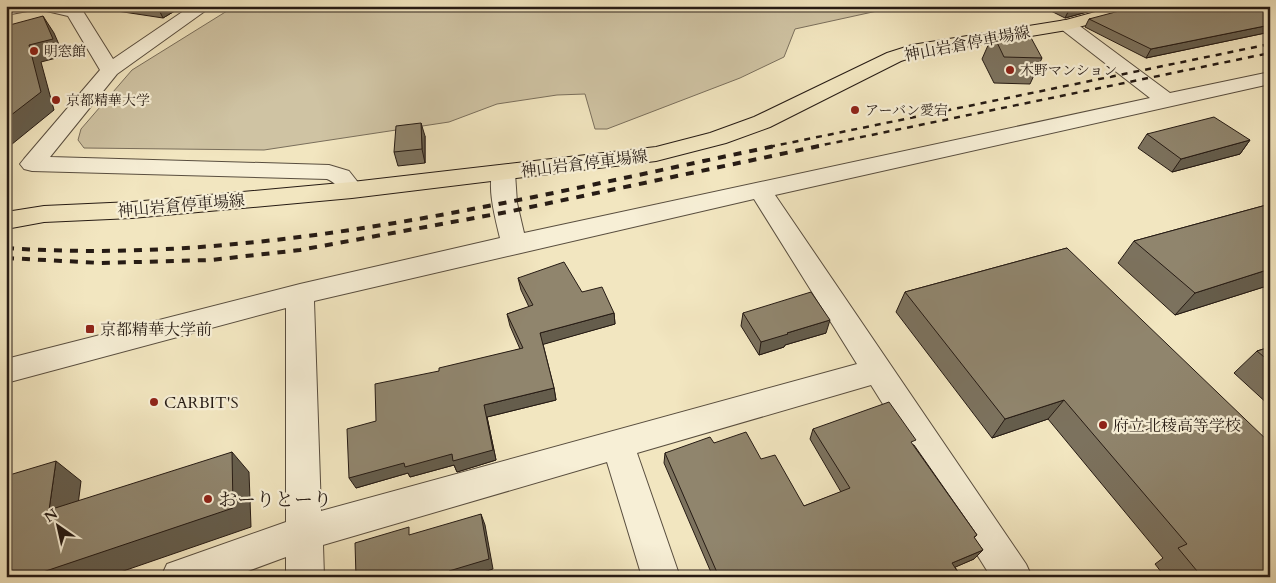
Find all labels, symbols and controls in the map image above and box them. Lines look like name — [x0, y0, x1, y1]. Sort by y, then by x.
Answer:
street label: 神山岩倉停車場線 — [902, 21, 1032, 67]
place label: 明窓館 — [44, 42, 86, 61]
marker: 明窓館 — [28, 45, 40, 57]
place label: 木野マンション — [1020, 61, 1117, 80]
marker: 木野マンション — [1004, 64, 1016, 76]
place label: 京都精華大学 — [66, 91, 150, 110]
marker: 京都精華大学 — [50, 94, 62, 106]
place label: アーバン愛宕 — [865, 101, 948, 120]
marker: アーバン愛宕 — [849, 104, 861, 116]
street label: 神山岩倉停車場線 — [519, 145, 649, 183]
street label: 神山岩倉停車場線 — [116, 189, 246, 223]
place label: 京都精華大学前 — [100, 319, 212, 341]
marker: 京都精華大学前 — [84, 323, 96, 335]
place label: CARBIT'S — [164, 392, 238, 414]
marker: CARBIT'S — [148, 396, 160, 408]
place label: 府立北稜高等学校 — [1113, 415, 1241, 437]
marker: 府立北稜高等学校 — [1097, 419, 1109, 431]
place label: おーりとーり — [218, 487, 332, 513]
marker: おーりとーり — [202, 493, 214, 505]
north arrow — [32, 500, 82, 550]
text: N — [41, 504, 61, 527]

